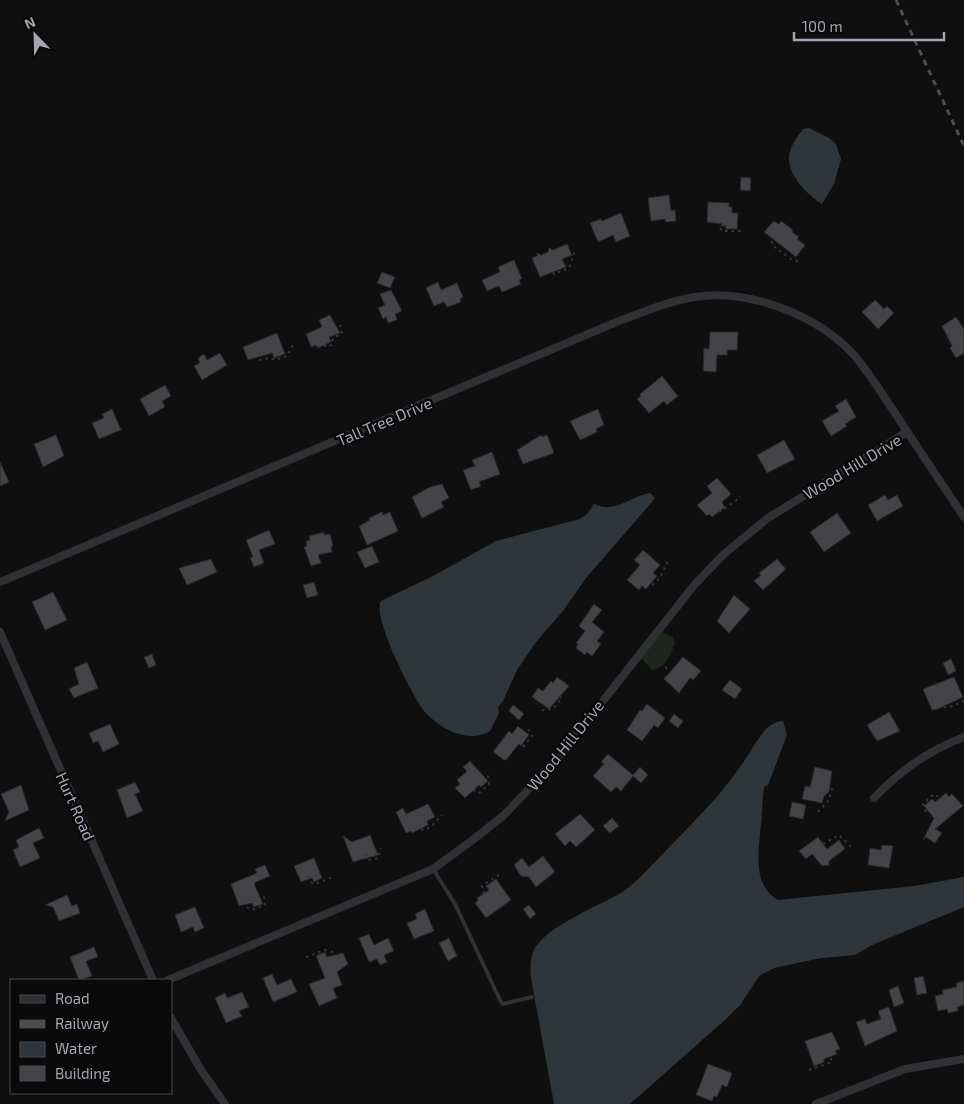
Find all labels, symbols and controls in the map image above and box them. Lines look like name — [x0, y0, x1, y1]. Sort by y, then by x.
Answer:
north arrow — [10, 10, 60, 60]
scale bar — [794, 10, 944, 42]
text: N — [22, 13, 38, 32]
text: 100 m — [802, 17, 843, 35]
street label: Tall Tree Drive — [334, 392, 434, 450]
street label: Wood Hill Drive — [799, 429, 905, 503]
street label: Wood Hill Drive — [523, 696, 607, 794]
street label: Hurt Road — [53, 769, 99, 843]
legend — [10, 979, 172, 1094]
text: Road — [55, 989, 90, 1007]
text: Railway — [55, 1014, 109, 1032]
text: Water — [55, 1039, 97, 1057]
text: Building — [55, 1064, 111, 1082]

